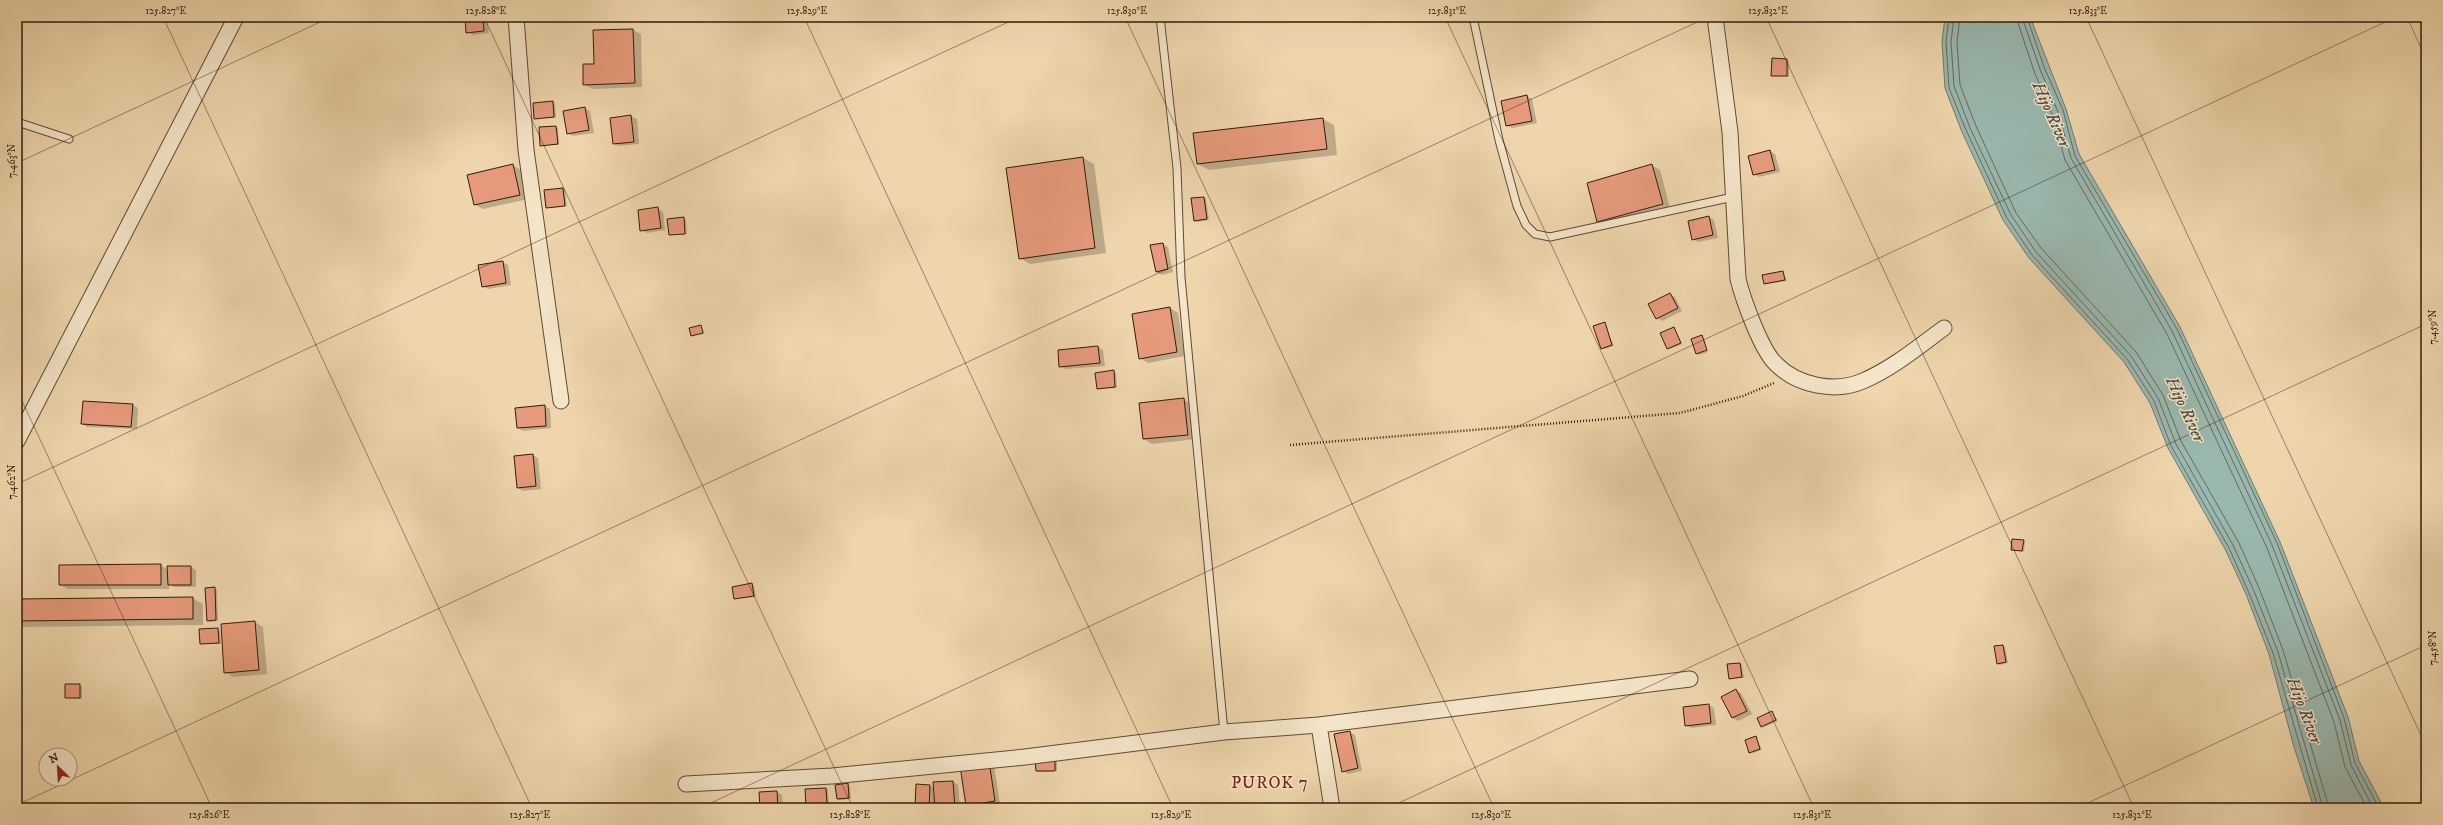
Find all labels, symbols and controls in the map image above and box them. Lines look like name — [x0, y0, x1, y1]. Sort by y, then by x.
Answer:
text: 125.827°E — [146, 5, 186, 17]
text: 125.828°E — [466, 5, 506, 17]
text: 125.829°E — [787, 5, 827, 17]
text: 125.830°E — [1107, 5, 1147, 17]
text: 125.831°E — [1428, 5, 1466, 17]
text: 125.832°E — [1748, 5, 1788, 17]
text: 125.833°E — [2069, 5, 2107, 17]
water label: Hijo River — [2026, 77, 2076, 153]
text: 7.463°N — [6, 144, 18, 178]
text: 7.459°N — [2427, 310, 2439, 344]
water label: Hijo River — [2160, 372, 2211, 448]
text: 7.462°N — [6, 465, 18, 499]
text: 7.458°N — [2427, 631, 2439, 665]
water label: Hijo River — [2281, 673, 2328, 749]
north arrow — [38, 747, 78, 787]
text: N — [47, 751, 61, 767]
district label: PUROK 7 — [1231, 772, 1309, 794]
text: 125.826°E — [189, 809, 229, 821]
text: 125.827°E — [510, 809, 550, 821]
text: 125.828°E — [830, 809, 870, 821]
text: 125.829°E — [1151, 809, 1191, 821]
text: 125.830°E — [1471, 809, 1511, 821]
text: 125.831°E — [1793, 809, 1831, 821]
text: 125.832°E — [2112, 809, 2152, 821]

